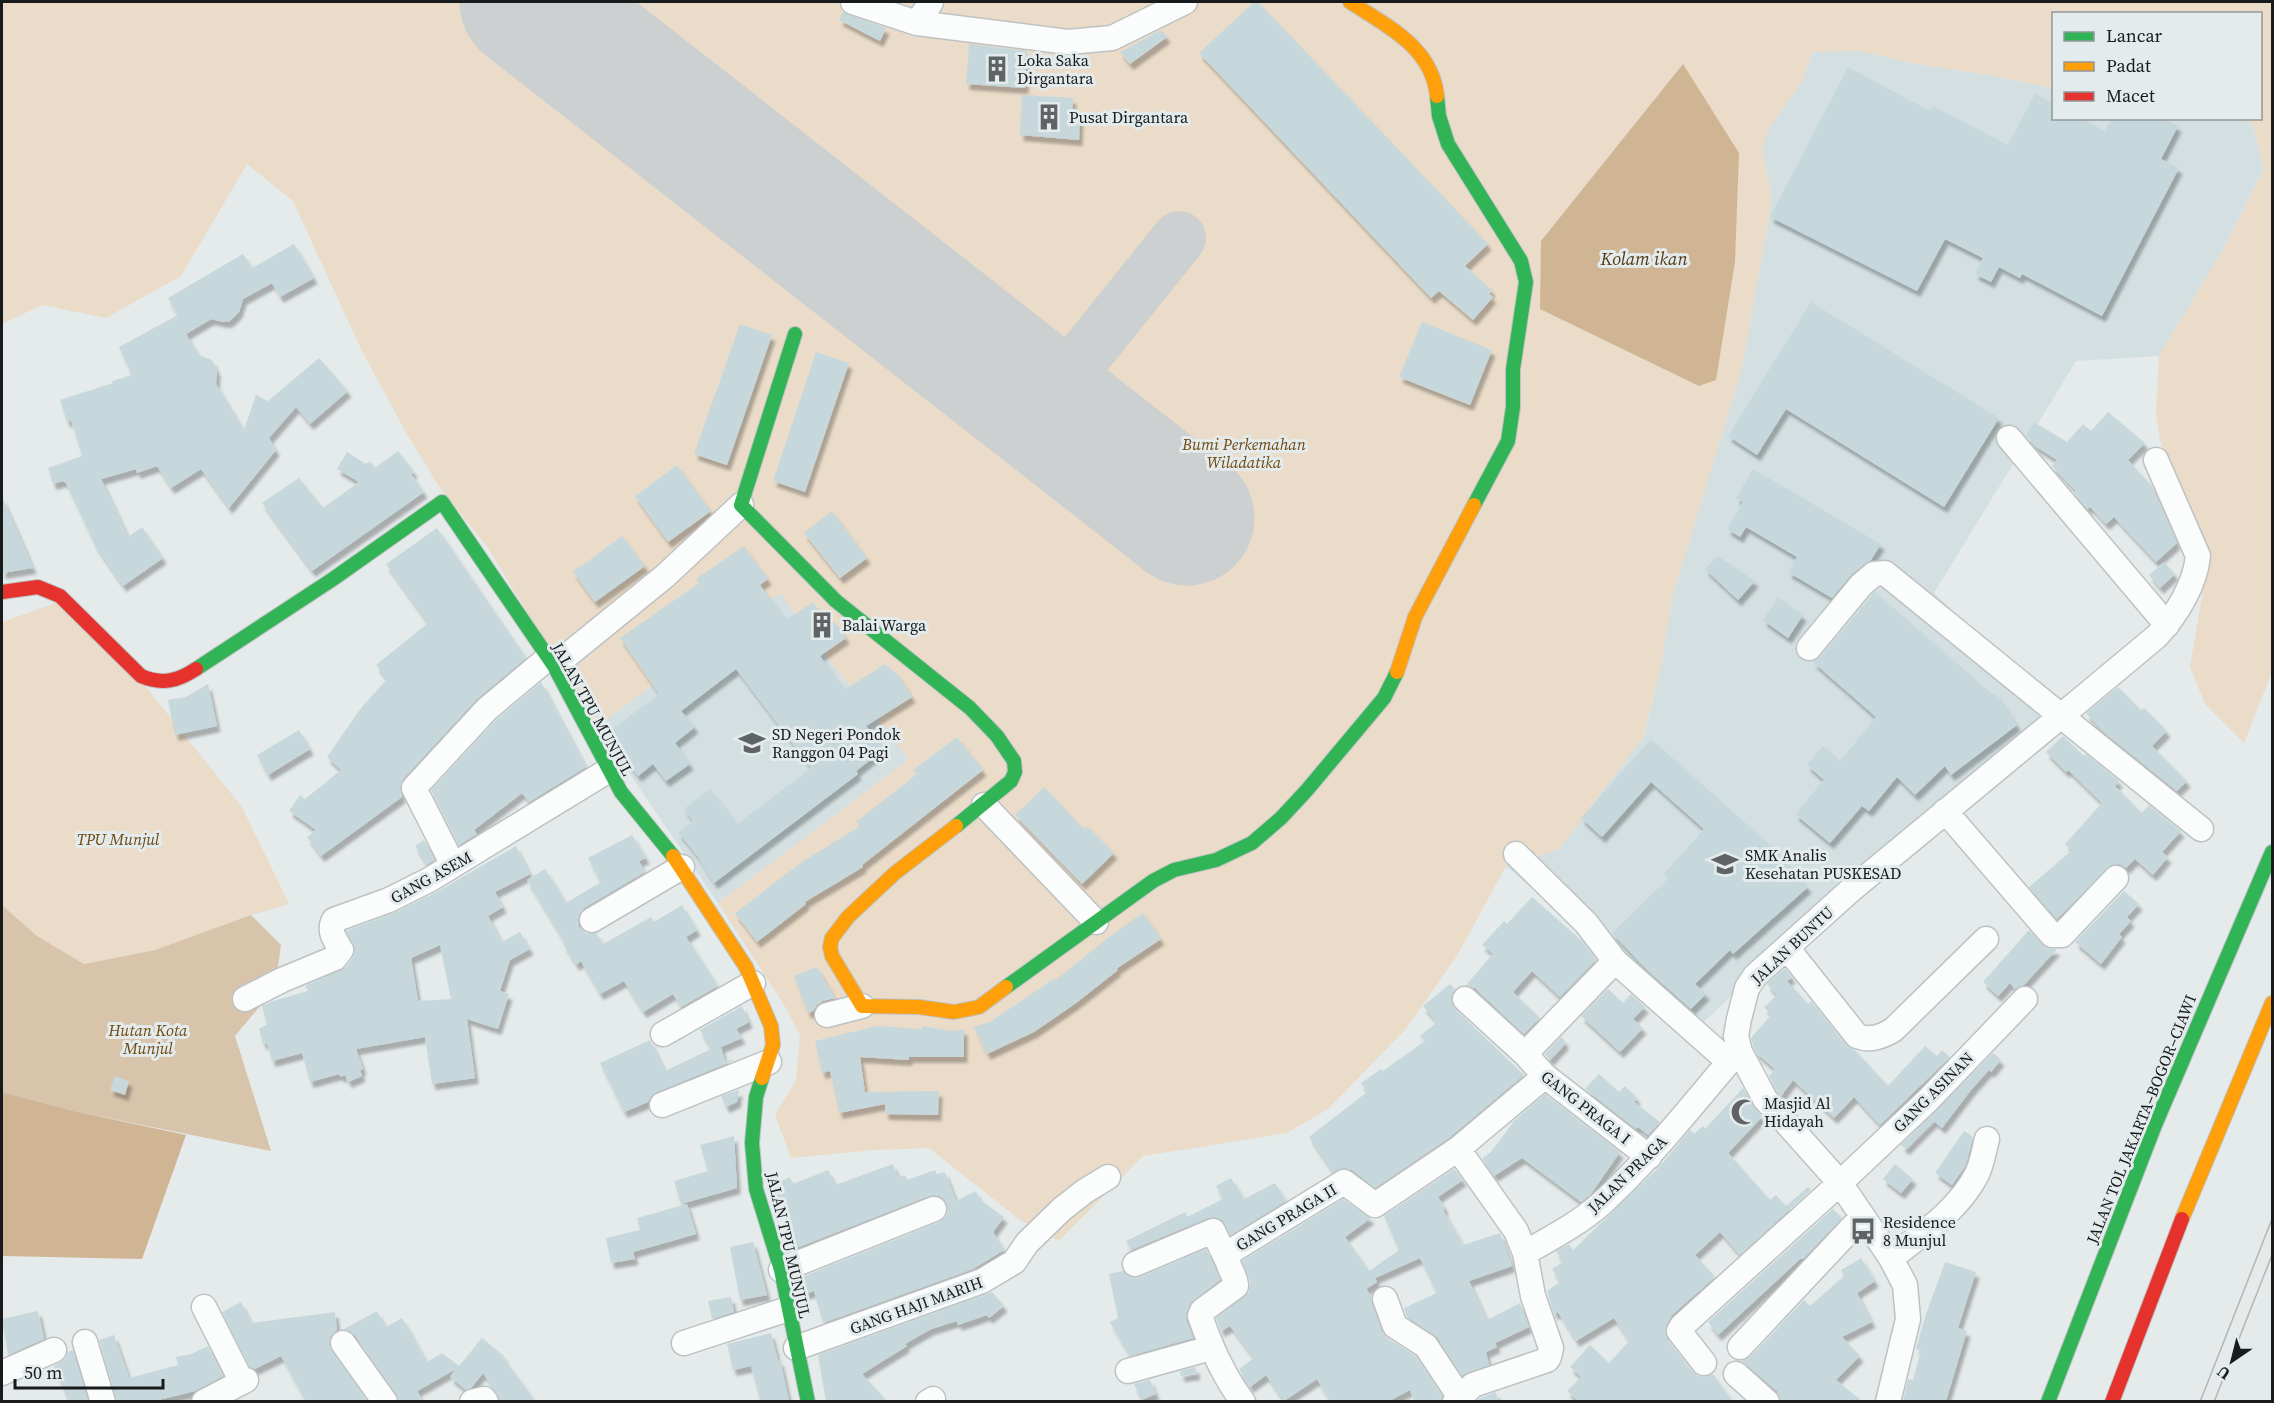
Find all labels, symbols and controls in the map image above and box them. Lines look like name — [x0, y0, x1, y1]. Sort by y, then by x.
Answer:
legend — [2052, 12, 2262, 120]
text: Lancar — [2106, 23, 2163, 48]
place label: Loka Saka Dirgantara — [1017, 49, 1094, 89]
text: Padat — [2106, 53, 2151, 78]
building icon: Loka Saka Dirgantara — [982, 54, 1012, 84]
text: Macet — [2106, 83, 2155, 108]
building icon: Pusat Dirgantara — [1034, 102, 1064, 132]
place label: Pusat Dirgantara — [1069, 106, 1189, 128]
water label: Kolam ikan — [1599, 246, 1688, 271]
park label: Bumi Perkemahan Wiladatika — [1181, 433, 1306, 473]
building icon: Balai Warga — [807, 610, 837, 640]
place label: Balai Warga — [842, 614, 927, 636]
street label: JALAN TPU MUNJUL — [547, 637, 639, 780]
place label: SD Negeri Pondok Ranggon 04 Pagi — [772, 723, 901, 763]
school or university icon: SD Negeri Pondok Ranggon 04 Pagi — [737, 728, 767, 758]
park label: TPU Munjul — [77, 828, 160, 850]
place label: SMK Analis Kesehatan PUSKESAD — [1745, 844, 1901, 884]
street label: GANG ASEM — [386, 846, 476, 908]
school or university icon: SMK Analis Kesehatan PUSKESAD — [1710, 849, 1740, 879]
street label: JALAN BUNTU — [1745, 901, 1838, 990]
street label: JALAN TOL JAKARTA–BOGOR–CIAWI — [2080, 991, 2201, 1248]
park label: Hutan Kota Munjul — [108, 1019, 188, 1059]
street label: GANG ASINAN — [1888, 1047, 1978, 1137]
street label: GANG PRAGA I — [1537, 1065, 1635, 1149]
place label: Masjid Al Hidayah — [1764, 1092, 1831, 1132]
mosque icon: Masjid Al Hidayah — [1729, 1097, 1759, 1127]
street label: JALAN PRAGA — [1582, 1130, 1672, 1218]
street label: JALAN TPU MUNJUL — [761, 1169, 817, 1320]
street label: GANG PRAGA II — [1231, 1178, 1341, 1256]
place label: Residence 8 Munjul — [1883, 1211, 1956, 1251]
bus stop icon: Residence 8 Munjul — [1848, 1216, 1878, 1246]
street label: GANG HAJI MARIH — [847, 1271, 985, 1339]
north arrow — [2202, 1331, 2262, 1391]
scale bar — [15, 1352, 164, 1390]
text: 50 m — [24, 1360, 62, 1385]
text: U — [2212, 1361, 2234, 1386]

